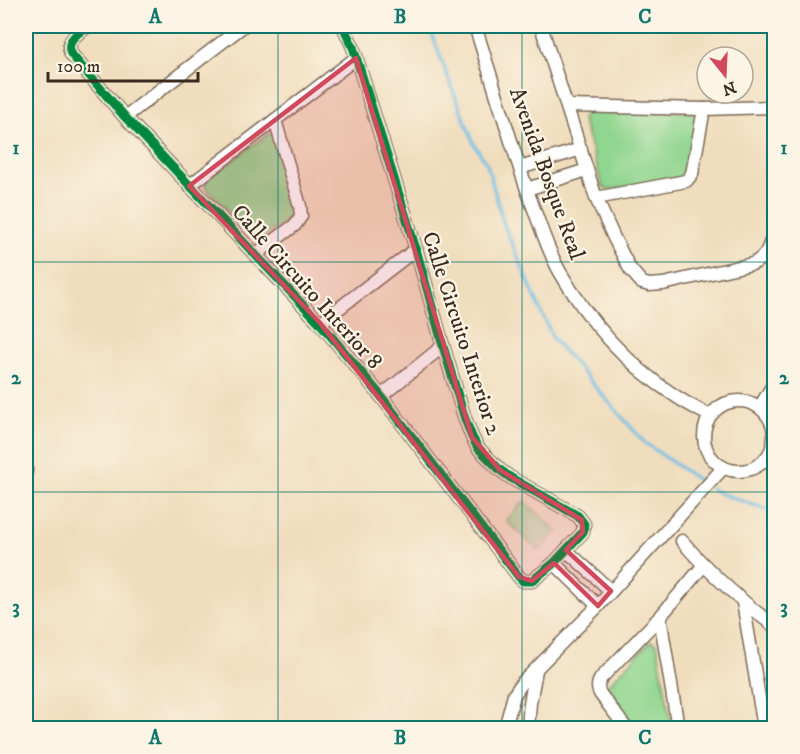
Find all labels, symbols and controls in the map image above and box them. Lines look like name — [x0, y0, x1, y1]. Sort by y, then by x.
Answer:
text: A — [148, 5, 163, 30]
text: B — [394, 5, 406, 30]
text: C — [638, 5, 652, 30]
scale bar — [48, 45, 198, 83]
north arrow — [695, 45, 755, 105]
text: 100 m — [57, 56, 100, 78]
text: N — [720, 77, 739, 100]
street label: Avenida Bosque Real — [503, 84, 590, 264]
text: 1 — [12, 136, 20, 161]
text: 1 — [780, 136, 788, 161]
street label: Calle Circuito Interior 8 — [226, 199, 388, 375]
street label: Calle Circuito Interior 2 — [416, 228, 507, 439]
text: 2 — [11, 366, 22, 391]
text: 2 — [779, 366, 790, 391]
text: 3 — [12, 595, 20, 620]
text: 3 — [780, 595, 788, 620]
text: A — [148, 726, 163, 751]
text: B — [394, 726, 406, 751]
text: C — [638, 726, 652, 751]

